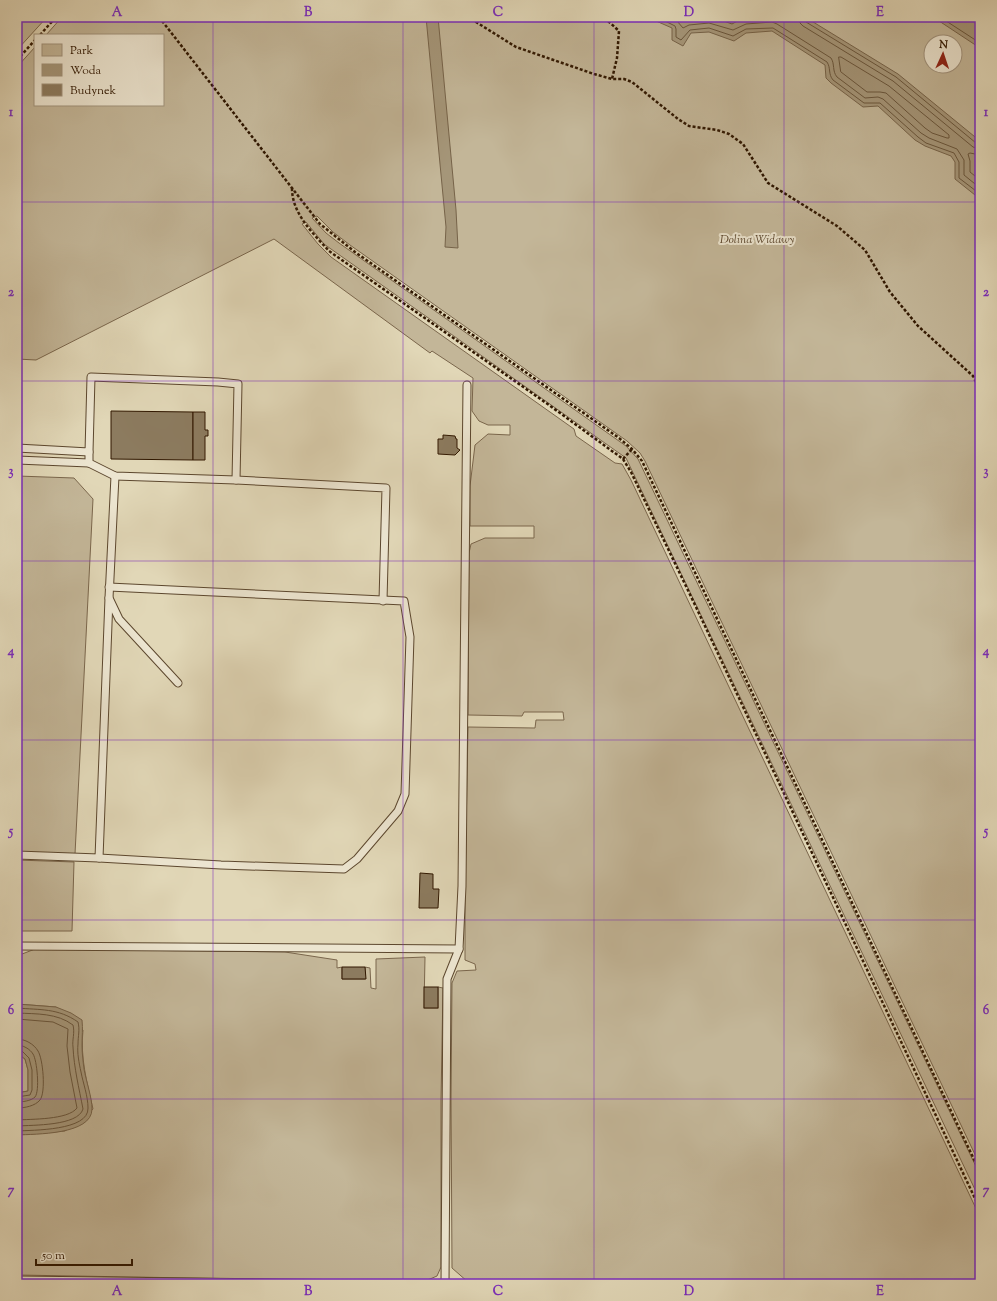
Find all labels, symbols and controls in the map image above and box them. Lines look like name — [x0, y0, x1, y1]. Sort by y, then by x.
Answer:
text: A — [112, 4, 123, 22]
text: B — [304, 4, 313, 22]
text: C — [493, 4, 503, 22]
text: D — [684, 4, 694, 22]
text: E — [876, 4, 884, 22]
legend — [34, 34, 164, 106]
north arrow — [923, 34, 963, 74]
text: N — [938, 37, 948, 53]
text: Park — [70, 42, 93, 60]
text: Woda — [70, 62, 102, 80]
text: Budynek — [70, 82, 117, 100]
text: 1 — [9, 104, 14, 122]
text: 1 — [984, 104, 989, 122]
park label: Dolina Widawy — [720, 231, 794, 249]
text: 2 — [8, 284, 15, 302]
text: 2 — [983, 284, 990, 302]
text: 3 — [8, 463, 14, 481]
text: 3 — [983, 463, 989, 481]
text: 4 — [7, 643, 15, 661]
text: 4 — [982, 643, 990, 661]
text: 5 — [8, 823, 14, 841]
text: 5 — [983, 823, 989, 841]
text: 6 — [8, 1002, 15, 1020]
text: 6 — [983, 1002, 990, 1020]
text: 7 — [8, 1182, 15, 1200]
text: 7 — [983, 1182, 990, 1200]
scale bar — [36, 1241, 132, 1267]
text: 50 m — [41, 1247, 65, 1265]
text: A — [112, 1283, 123, 1301]
text: B — [304, 1283, 313, 1301]
text: C — [493, 1283, 503, 1301]
text: D — [684, 1283, 694, 1301]
text: E — [876, 1283, 884, 1301]

